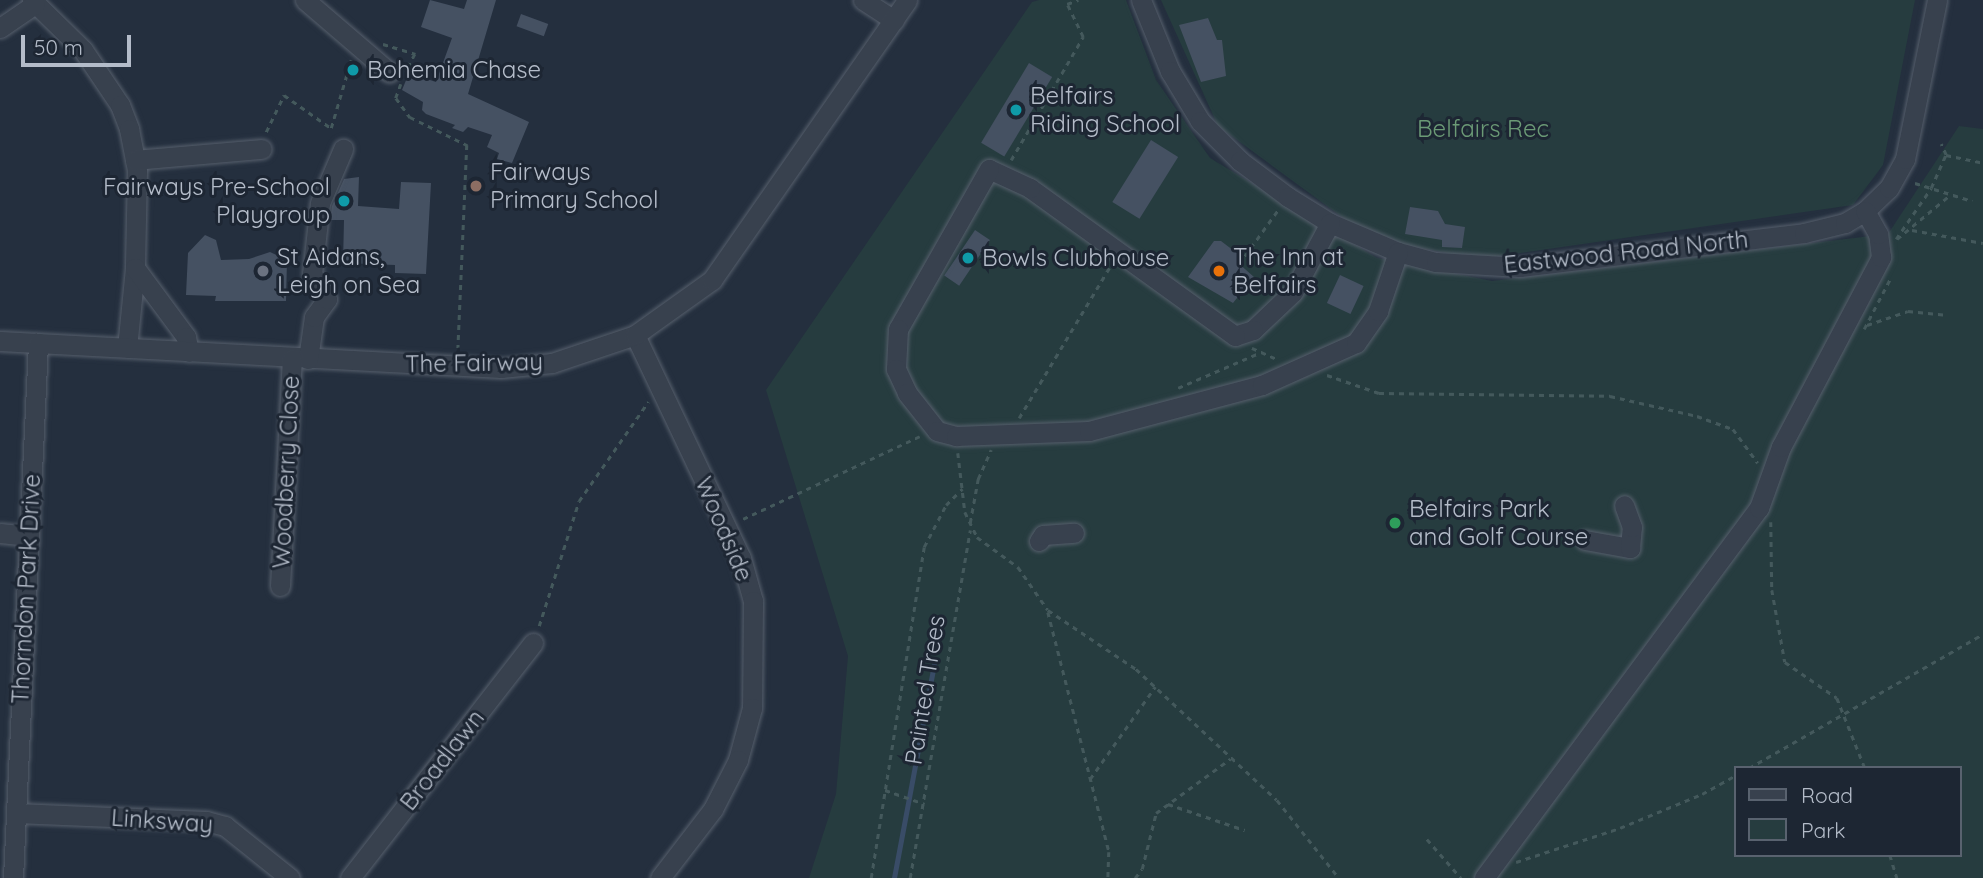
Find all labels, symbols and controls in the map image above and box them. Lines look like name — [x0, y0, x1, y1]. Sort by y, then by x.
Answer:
scale bar — [24, 21, 135, 65]
text: 50 m — [34, 34, 83, 60]
place label: Bohemia Chase — [367, 56, 541, 84]
marker: Bohemia Chase — [345, 62, 361, 78]
place label: Belfairs Riding School — [1030, 82, 1180, 138]
marker: Belfairs Riding School — [1008, 102, 1024, 118]
park label: Belfairs Rec — [1417, 115, 1549, 143]
place label: Fairways Primary School — [490, 158, 659, 214]
place label: Fairways Pre-School Playgroup — [103, 173, 330, 229]
marker: Fairways Primary School — [468, 178, 484, 194]
marker: Fairways Pre-School Playgroup — [336, 193, 352, 209]
street label: Eastwood Road North — [1502, 225, 1750, 279]
place label: St Aidans, Leigh on Sea — [277, 243, 420, 299]
place label: The Inn at Belfairs — [1233, 243, 1344, 299]
place label: Bowls Clubhouse — [982, 244, 1169, 272]
marker: Bowls Clubhouse — [960, 250, 976, 266]
marker: St Aidans, Leigh on Sea — [255, 263, 271, 279]
marker: The Inn at Belfairs — [1211, 263, 1227, 279]
street label: The Fairway — [405, 347, 543, 379]
street label: Woodberry Close — [267, 375, 305, 569]
street label: Woodside — [689, 472, 759, 586]
street label: Thorndon Park Drive — [6, 473, 46, 705]
place label: Belfairs Park and Golf Course — [1409, 495, 1588, 551]
marker: Belfairs Park and Golf Course — [1387, 515, 1403, 531]
street label: Painted Trees — [899, 613, 951, 767]
street label: Broadlawn — [394, 704, 490, 816]
legend — [1734, 766, 1962, 857]
text: Road — [1801, 782, 1853, 808]
street label: Linksway — [110, 803, 214, 839]
text: Park — [1801, 817, 1845, 843]

